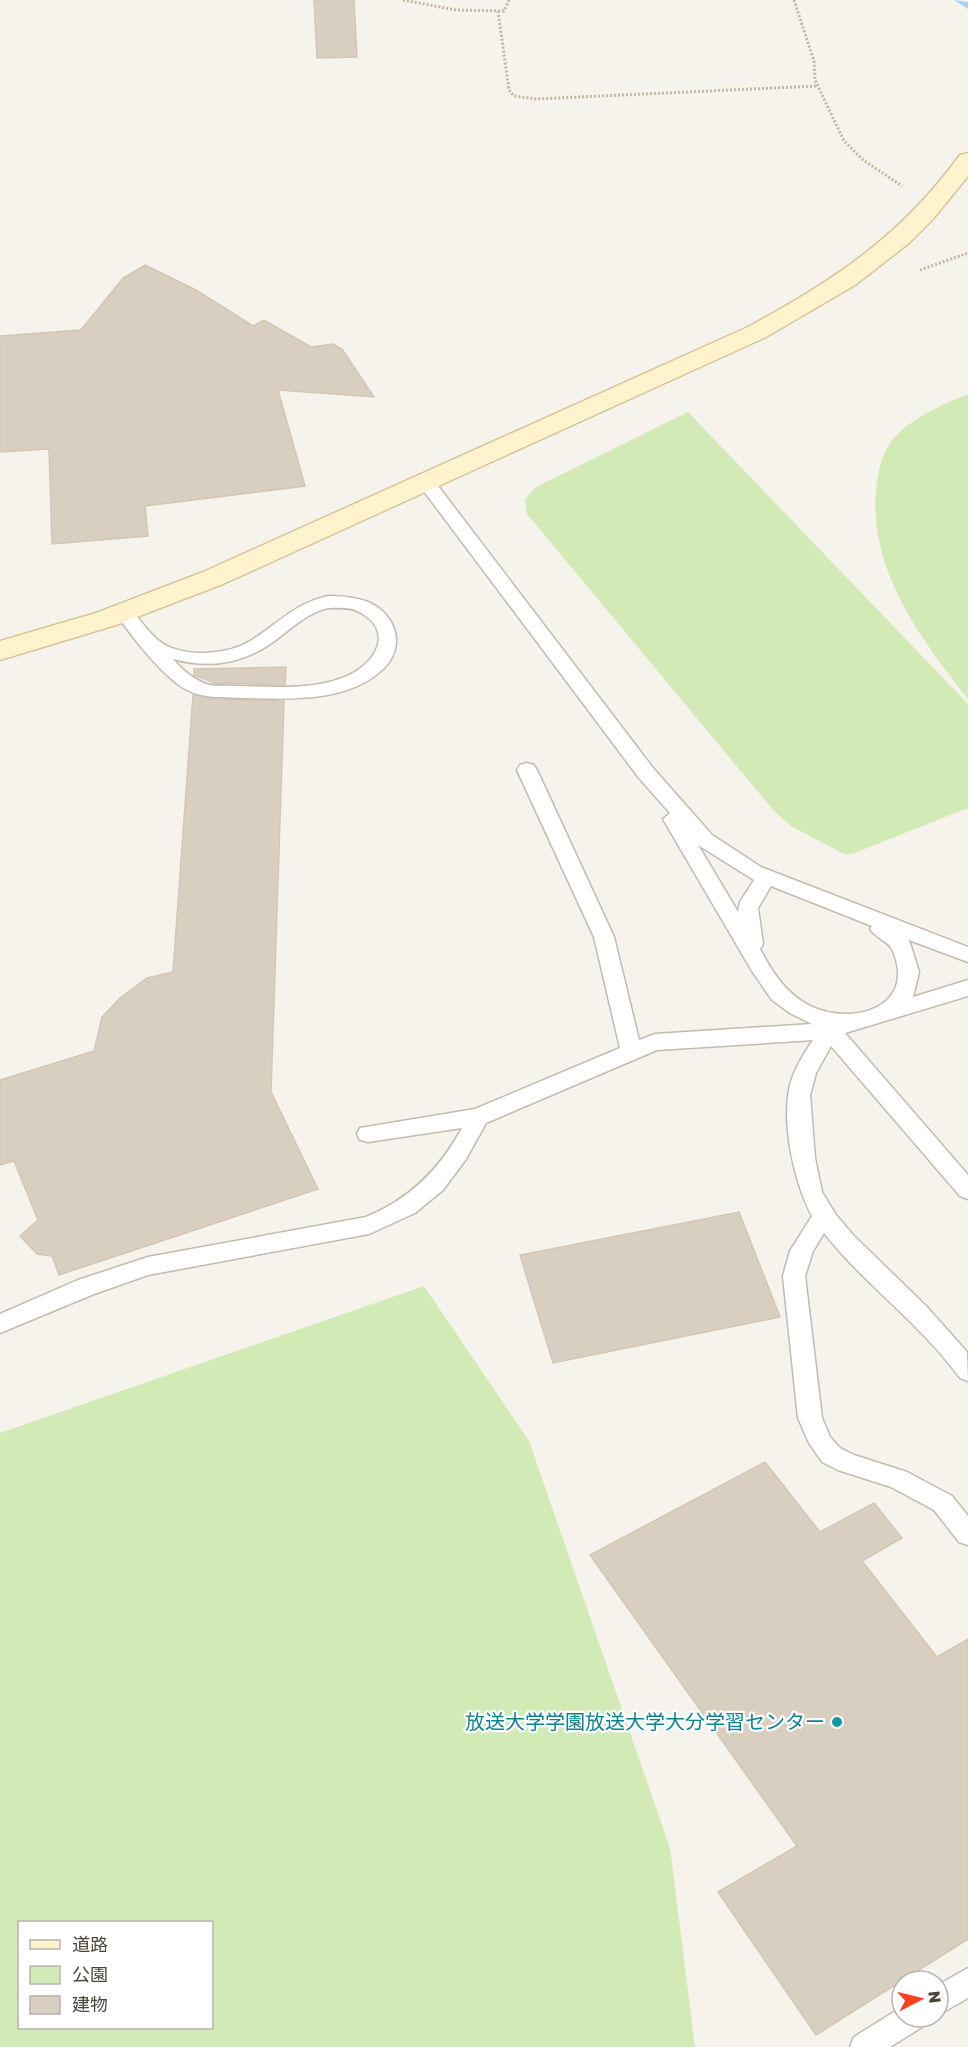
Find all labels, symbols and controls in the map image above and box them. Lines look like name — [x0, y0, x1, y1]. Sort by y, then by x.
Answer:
place label: 放送大学学園放送大学大分学習センター — [465, 1709, 825, 1733]
marker: 放送大学学園放送大学大分学習センター — [830, 1715, 844, 1729]
legend — [18, 1921, 213, 2029]
text: 道路 — [72, 1933, 108, 1955]
text: 公園 — [72, 1963, 108, 1985]
north arrow — [890, 1969, 950, 2029]
text: N — [924, 1990, 946, 2004]
text: 建物 — [72, 1993, 108, 2015]

